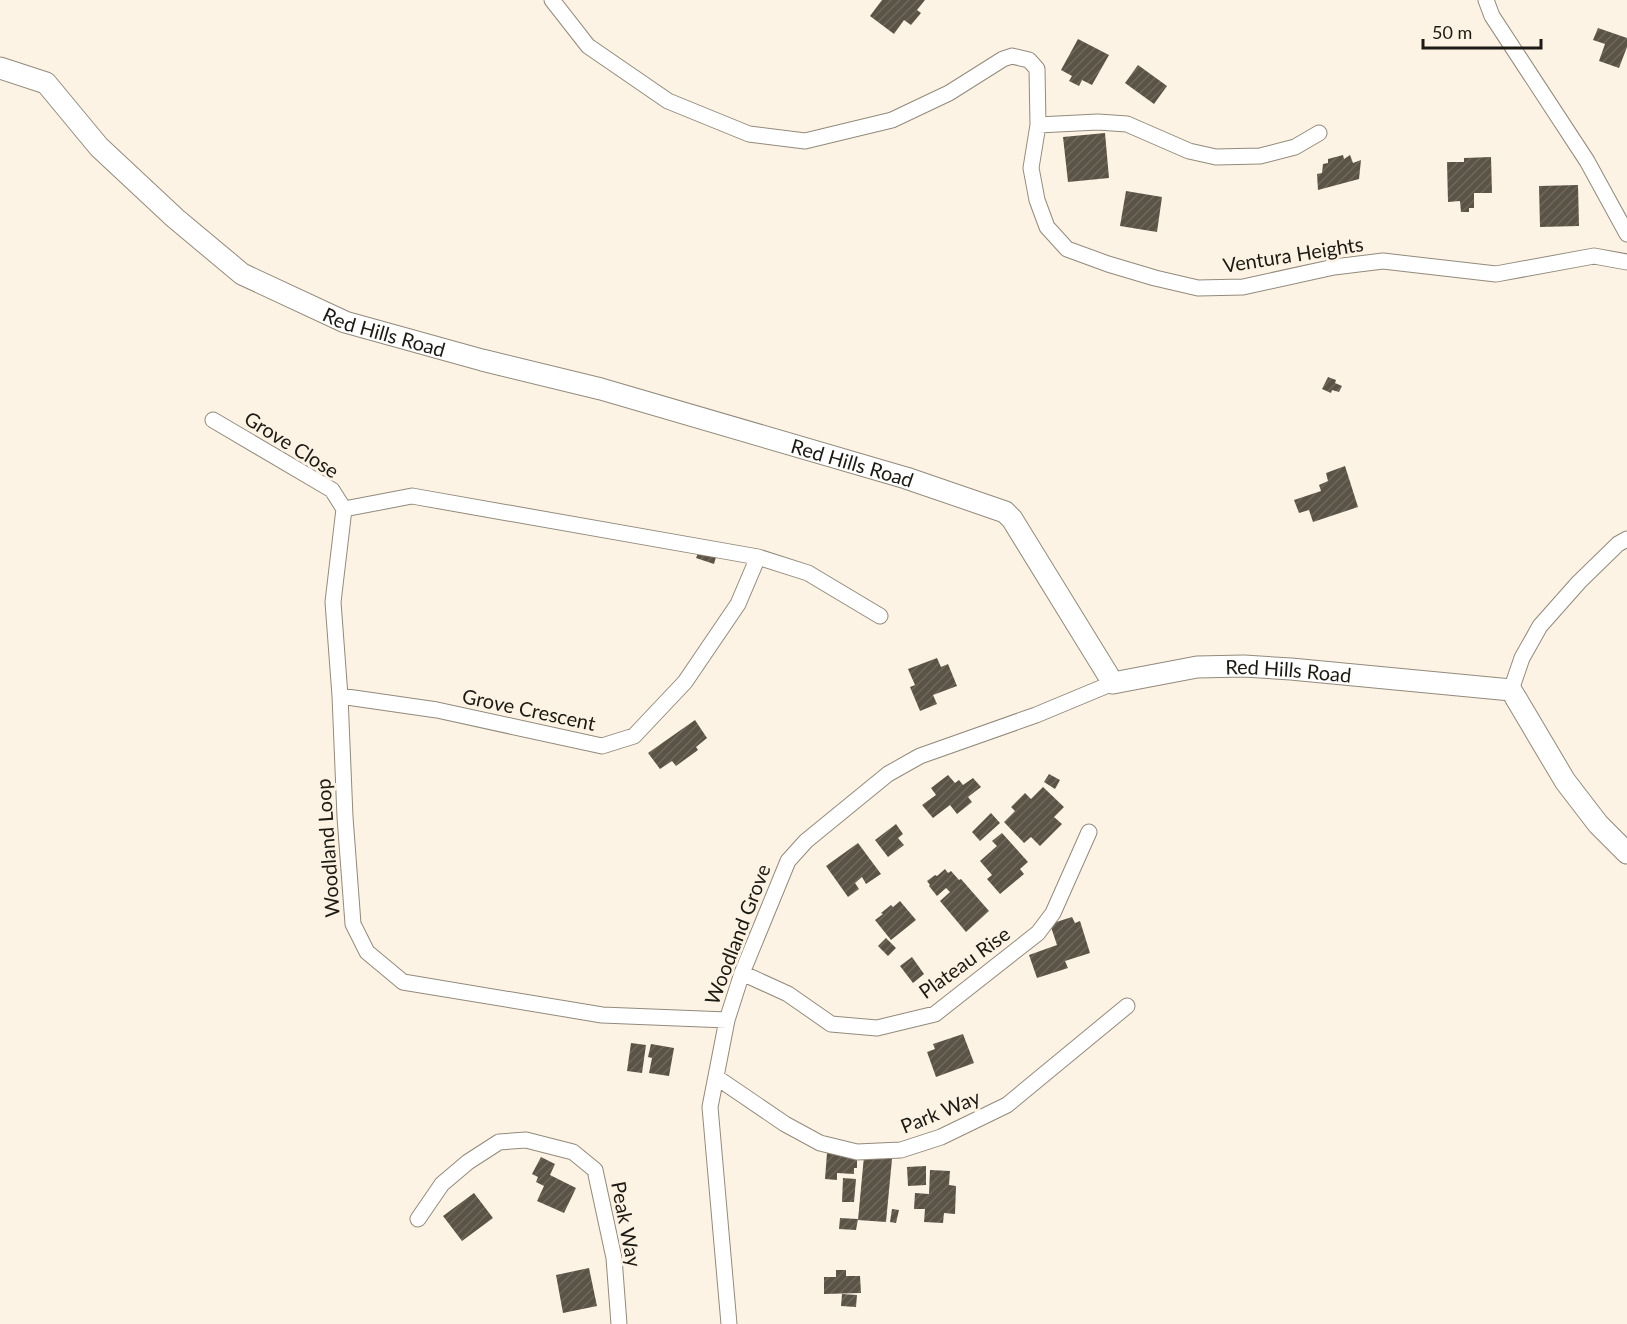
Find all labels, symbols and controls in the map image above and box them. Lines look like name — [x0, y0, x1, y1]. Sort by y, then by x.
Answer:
scale bar — [1423, 12, 1542, 50]
text: 50 m — [1432, 21, 1472, 43]
street label: Ventura Heights — [1221, 231, 1365, 277]
street label: Red Hills Road — [319, 302, 448, 361]
street label: Grove Close — [240, 406, 344, 482]
street label: Red Hills Road — [788, 433, 917, 492]
street label: Red Hills Road — [1225, 654, 1352, 687]
street label: Grove Crescent — [460, 683, 598, 735]
street label: Woodland Loop — [310, 778, 344, 918]
street label: Woodland Grove — [699, 860, 775, 1008]
street label: Plateau Rise — [914, 921, 1014, 1003]
street label: Park Way — [897, 1084, 984, 1138]
street label: Peak Way — [607, 1179, 647, 1269]

